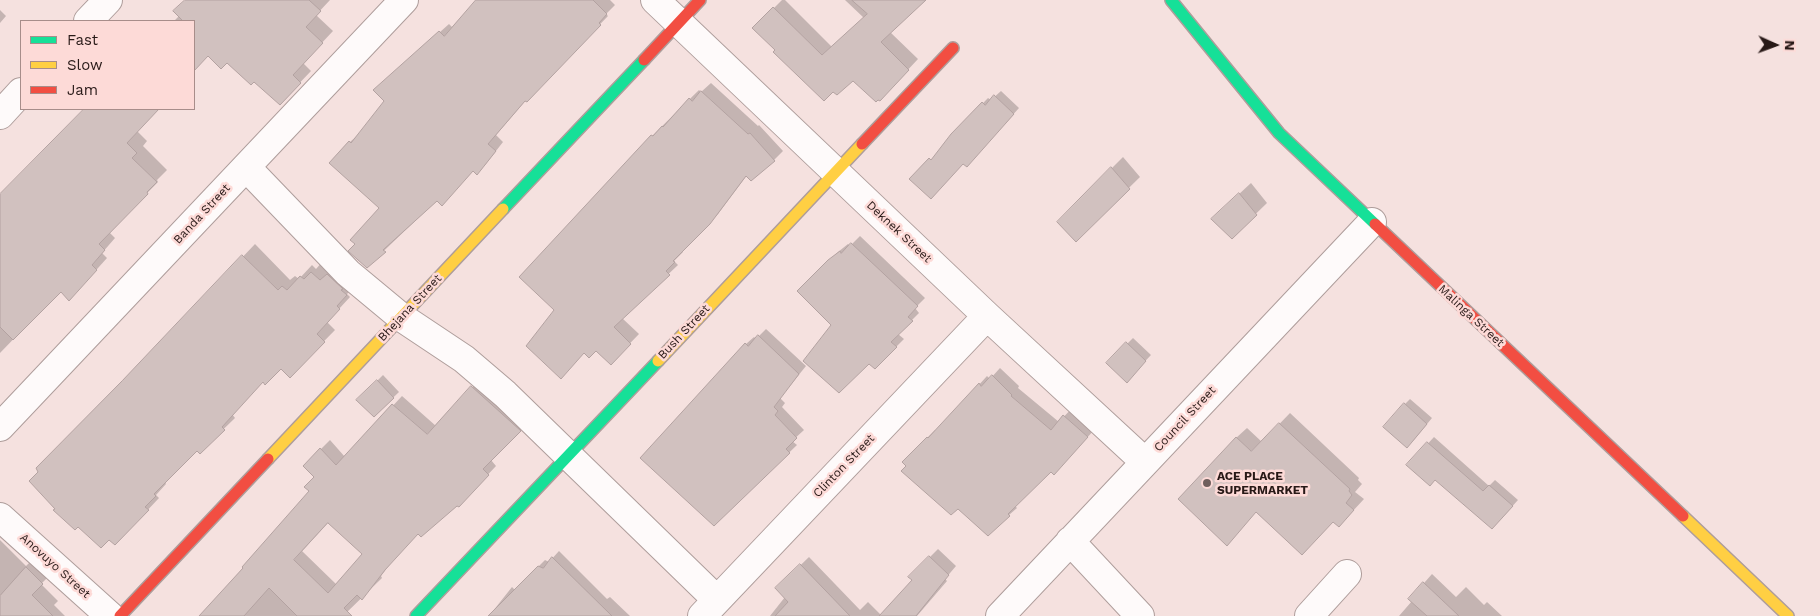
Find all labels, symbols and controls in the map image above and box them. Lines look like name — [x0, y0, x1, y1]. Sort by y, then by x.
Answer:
legend — [20, 20, 195, 110]
north arrow — [1750, 20, 1800, 70]
text: Fast — [67, 31, 98, 49]
text: N — [1782, 40, 1798, 51]
text: Slow — [67, 56, 103, 74]
text: Jam — [67, 81, 98, 99]
street label: Banda Street — [171, 181, 233, 247]
street label: Deknek Street — [863, 198, 935, 266]
street label: Bhejana Street — [375, 271, 445, 345]
street label: Malinga Street — [1435, 282, 1507, 350]
street label: Bush Street — [655, 302, 713, 362]
street label: Council Street — [1151, 383, 1219, 455]
street label: Clinton Street — [810, 431, 878, 501]
place label: ACE PLACE SUPERMARKET — [1217, 469, 1308, 497]
marker: ACE PLACE SUPERMARKET — [1201, 477, 1213, 489]
street label: Anovuyo Street — [17, 531, 93, 601]

